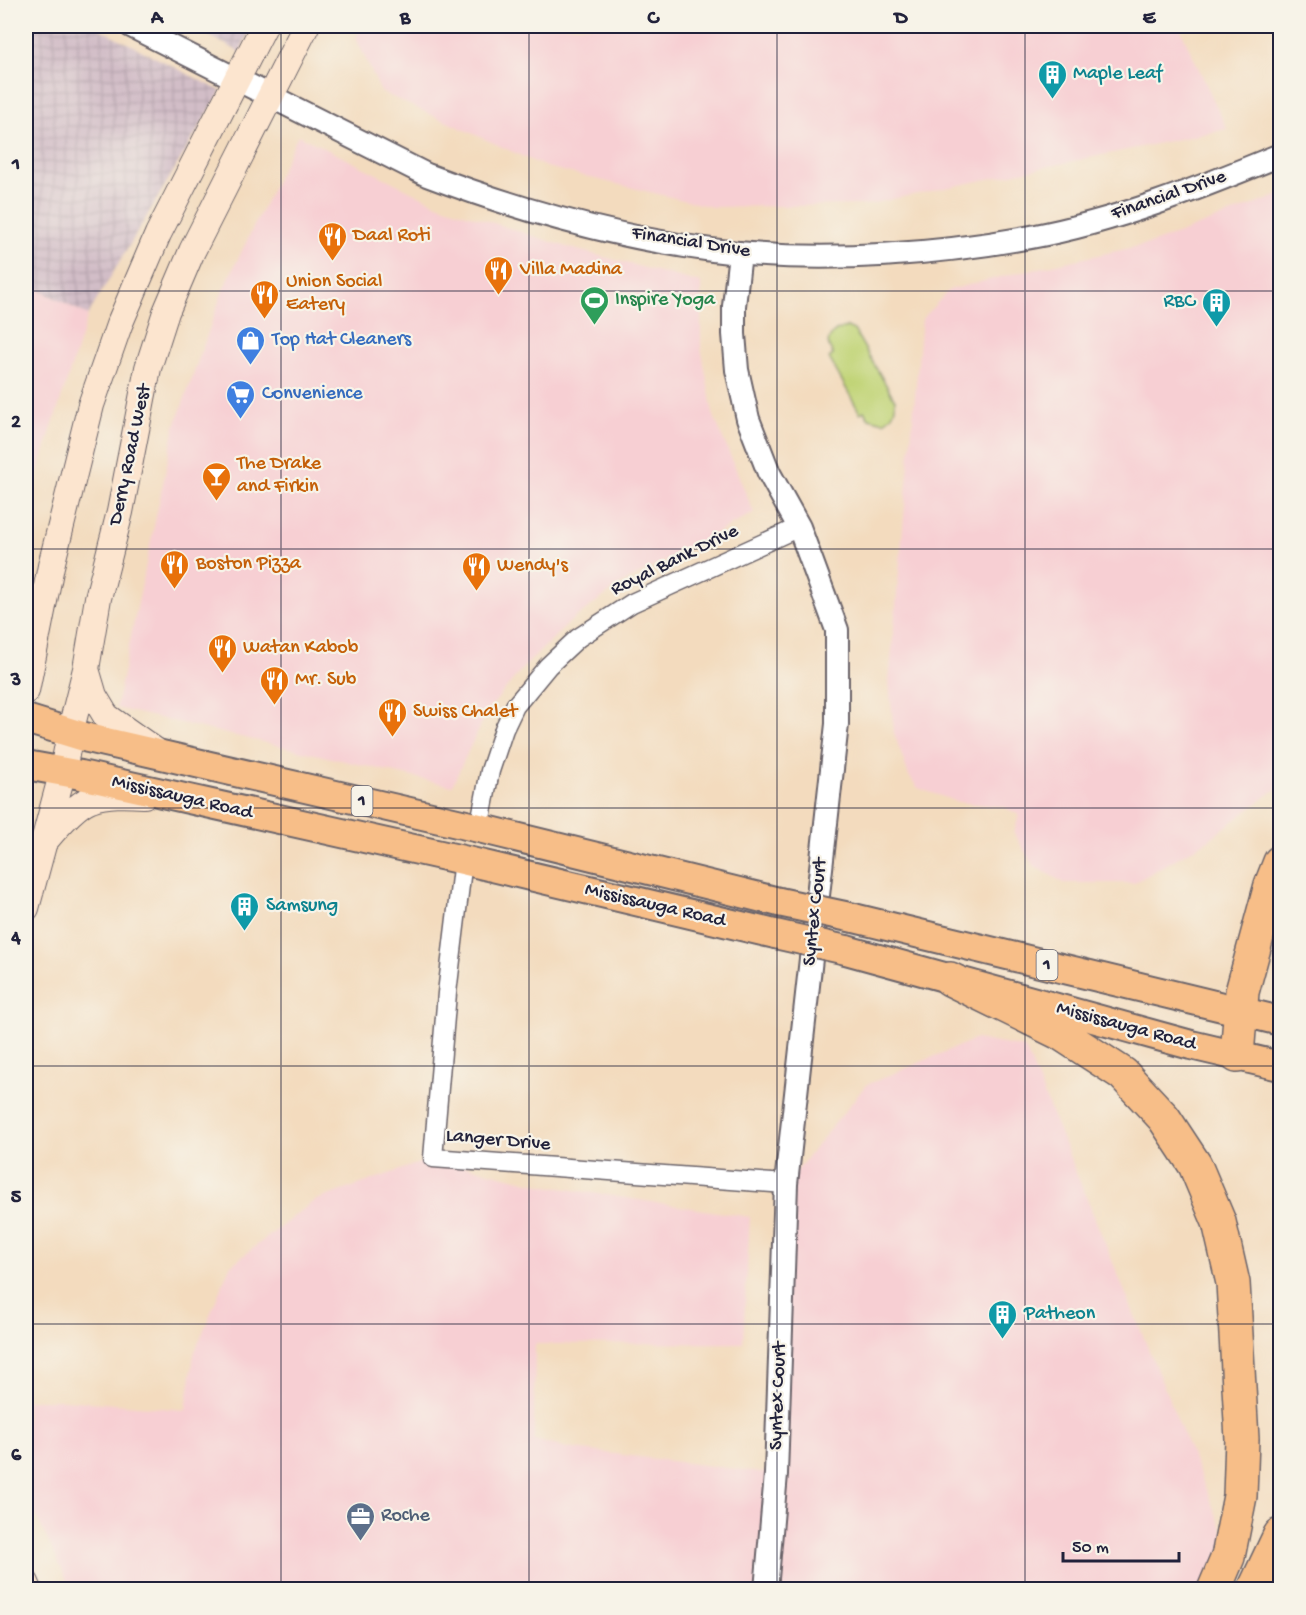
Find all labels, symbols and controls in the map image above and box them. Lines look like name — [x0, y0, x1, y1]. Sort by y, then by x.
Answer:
text: A — [150, 8, 165, 31]
text: B — [399, 8, 411, 31]
text: C — [647, 8, 661, 31]
text: D — [892, 8, 908, 31]
text: E — [1143, 8, 1157, 31]
building icon: Maple Leaf — [1036, 58, 1068, 100]
place label: Maple Leaf — [1073, 63, 1164, 86]
text: 1 — [11, 154, 20, 177]
street label: Financial Drive — [1108, 165, 1230, 227]
restaurant icon: Daal Roti — [316, 220, 348, 262]
street label: Financial Drive — [629, 222, 753, 264]
place label: Daal Roti — [351, 225, 431, 248]
restaurant icon: Villa Madina — [483, 254, 515, 296]
place label: Villa Madina — [519, 259, 623, 282]
place label: Union Social Eatery — [286, 271, 382, 317]
restaurant icon: Union Social Eatery — [249, 278, 281, 320]
sports icon: Inspire Yoga — [578, 284, 610, 326]
building icon: RBC — [1200, 286, 1232, 328]
place label: Inspire Yoga — [615, 289, 716, 312]
place label: RBC — [1163, 291, 1196, 314]
shop icon: Top Hat Cleaners — [235, 324, 267, 366]
place label: Top Hat Cleaners — [271, 329, 412, 352]
supermarket icon: Convenience — [225, 378, 257, 420]
street label: Derry Road West — [104, 381, 158, 529]
place label: Convenience — [262, 383, 363, 406]
text: 2 — [11, 412, 21, 435]
place label: The Drake and Firkin — [236, 453, 322, 499]
bar icon: The Drake and Firkin — [200, 460, 232, 502]
street label: Royal Bank Drive — [607, 520, 743, 602]
restaurant icon: Boston Pizza — [159, 548, 191, 590]
restaurant icon: Wendy's — [460, 550, 492, 592]
place label: Boston Pizza — [195, 553, 302, 576]
place label: Wendy's — [497, 555, 568, 578]
restaurant icon: Watan Kabob — [206, 632, 238, 674]
place label: Watan Kabob — [243, 637, 359, 660]
restaurant icon: Mr. Sub — [258, 664, 290, 706]
place label: Mr. Sub — [295, 669, 357, 692]
text: 3 — [10, 670, 21, 693]
restaurant icon: Swiss Chalet — [376, 696, 408, 738]
place label: Swiss Chalet — [413, 701, 519, 724]
street label: Mississauga Road — [110, 771, 257, 826]
road number: 1 — [352, 786, 372, 816]
street label: Syntex Court — [799, 855, 833, 967]
street label: Mississauga Road — [583, 879, 730, 934]
building icon: Samsung — [229, 890, 261, 932]
place label: Samsung — [266, 895, 338, 918]
text: 4 — [10, 928, 21, 951]
road number: 1 — [1036, 950, 1058, 980]
street label: Mississauga Road — [1054, 997, 1200, 1057]
street label: Langer Drive — [445, 1125, 552, 1157]
text: 5 — [11, 1187, 22, 1210]
building icon: Patheon — [987, 1298, 1019, 1340]
place label: Patheon — [1023, 1303, 1096, 1326]
street label: Syntex Court — [766, 1340, 792, 1450]
text: 6 — [11, 1445, 22, 1468]
office icon: Roche — [344, 1500, 376, 1542]
place label: Roche — [381, 1505, 430, 1528]
scale bar — [1063, 1525, 1178, 1563]
text: 50 m — [1072, 1538, 1109, 1559]

